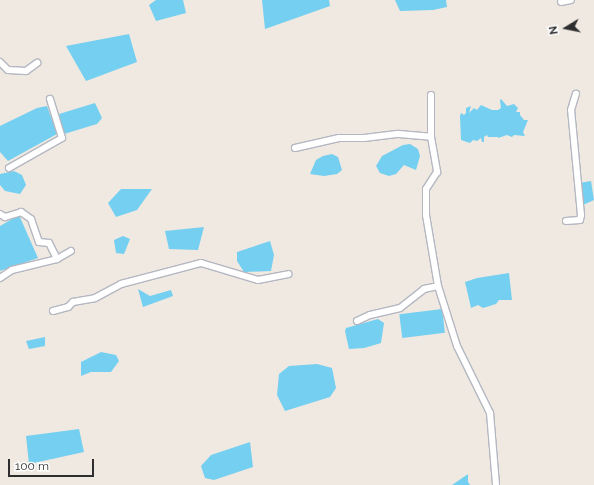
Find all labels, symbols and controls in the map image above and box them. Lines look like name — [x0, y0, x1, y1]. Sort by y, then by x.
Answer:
north arrow — [546, 8, 586, 48]
text: N — [547, 25, 561, 35]
scale bar — [10, 451, 96, 477]
text: 100 m — [15, 459, 49, 473]

